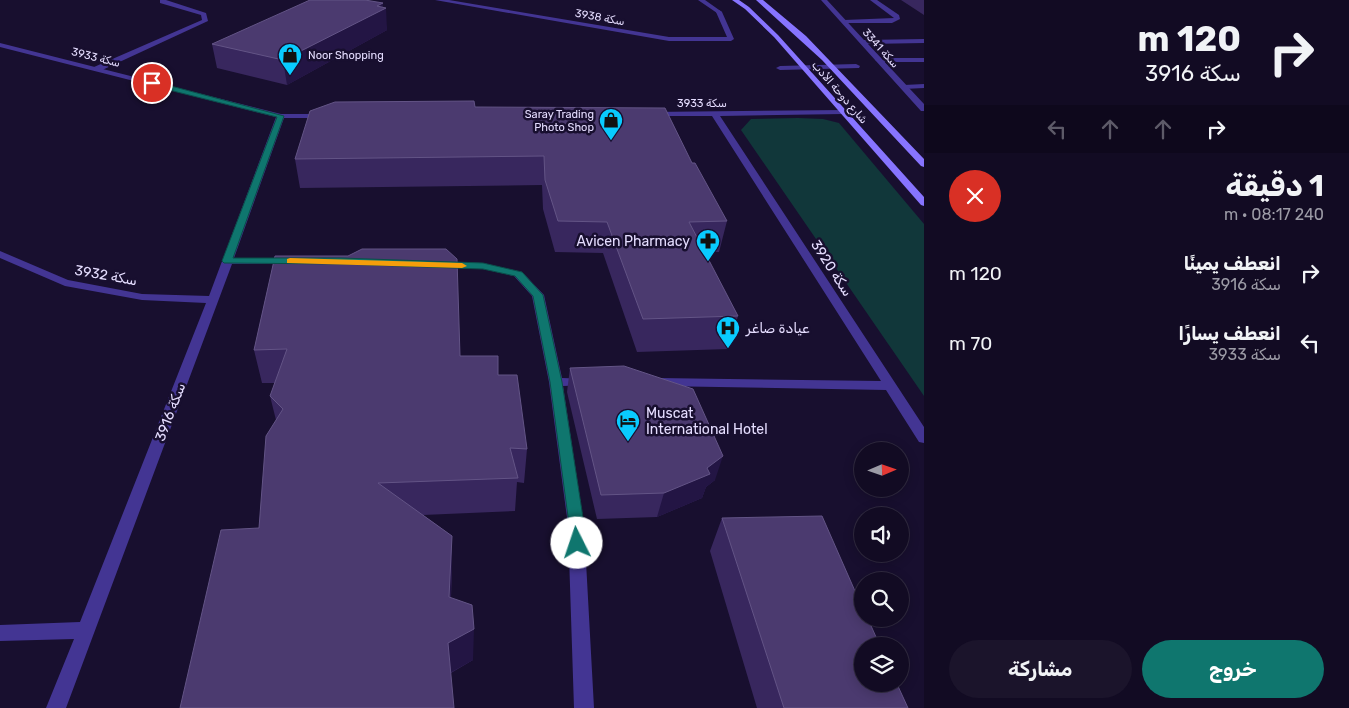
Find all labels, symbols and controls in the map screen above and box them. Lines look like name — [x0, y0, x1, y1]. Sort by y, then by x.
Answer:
street label: سكة 3938 — [574, 7, 626, 28]
text: 120 m — [1138, 18, 1241, 60]
icon: right — [1259, 20, 1324, 85]
street label: سكة 3341 — [860, 26, 902, 71]
shop icon: Noor Shopping — [277, 42, 303, 76]
street label: سكة 3933 — [70, 45, 122, 70]
place label: Noor Shopping — [308, 49, 384, 62]
street label: شارع دوحة الأدب — [807, 58, 870, 128]
text: سكة 3916 — [1145, 60, 1241, 87]
pin — [131, 62, 173, 104]
icon: arrive — [138, 69, 166, 97]
street label: سكة 3933 — [677, 97, 727, 110]
shop icon: Saray Trading Photo Shop — [598, 107, 624, 141]
place label: Saray Trading Photo Shop — [525, 108, 594, 134]
icon: left — [1043, 115, 1071, 143]
icon: ahead — [1096, 115, 1124, 143]
icon: ahead — [1149, 115, 1177, 143]
icon: right — [1202, 115, 1230, 143]
text: 1 دقيقة — [1226, 168, 1324, 204]
button: close — [949, 170, 1001, 222]
text: 240 m · 08:17 — [1224, 205, 1324, 224]
pharmacy icon: Avicen Pharmacy — [695, 228, 721, 262]
place label: Avicen Pharmacy — [576, 233, 690, 250]
street label: سكة 3920 — [807, 237, 856, 300]
text: انعطف يمينًا — [1184, 252, 1281, 275]
icon: right — [1296, 259, 1324, 287]
street label: سكة 3932 — [73, 262, 139, 289]
text: 120 m — [949, 262, 1002, 285]
text: سكة 3916 — [1211, 275, 1281, 294]
hospital icon: عيادة صاغر — [715, 315, 741, 349]
place label: عيادة صاغر — [745, 320, 810, 337]
text: انعطف يسارًا — [1178, 322, 1281, 345]
icon: left — [1296, 329, 1324, 357]
text: 70 m — [949, 332, 992, 355]
text: سكة 3933 — [1208, 345, 1281, 364]
street label: سكة 3916 — [152, 381, 189, 444]
place label: Muscat International Hotel — [646, 405, 768, 438]
hotel icon: Muscat International Hotel — [615, 408, 641, 442]
north arrow — [854, 442, 909, 498]
map controls — [854, 442, 909, 692]
button: sound — [854, 507, 909, 562]
position arrow — [550, 516, 602, 568]
button: search — [854, 572, 909, 627]
button: layers — [854, 637, 909, 692]
button: مشاركة — [949, 640, 1132, 698]
button: خروج — [1142, 640, 1324, 698]

